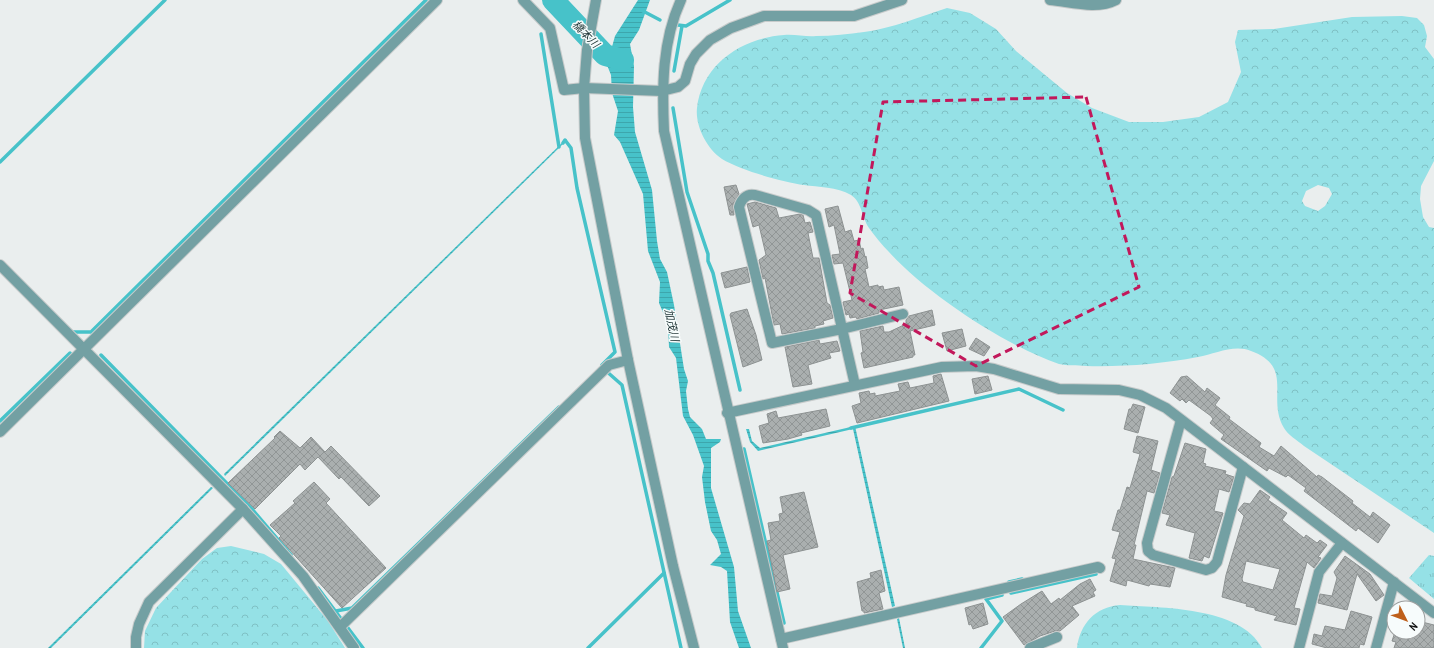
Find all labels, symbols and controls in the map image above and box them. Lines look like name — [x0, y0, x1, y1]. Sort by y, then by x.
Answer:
water label: 橋本川 — [570, 17, 603, 51]
water label: 加茂川 — [662, 307, 682, 344]
north arrow — [1386, 600, 1426, 640]
text: N — [1406, 620, 1421, 634]

